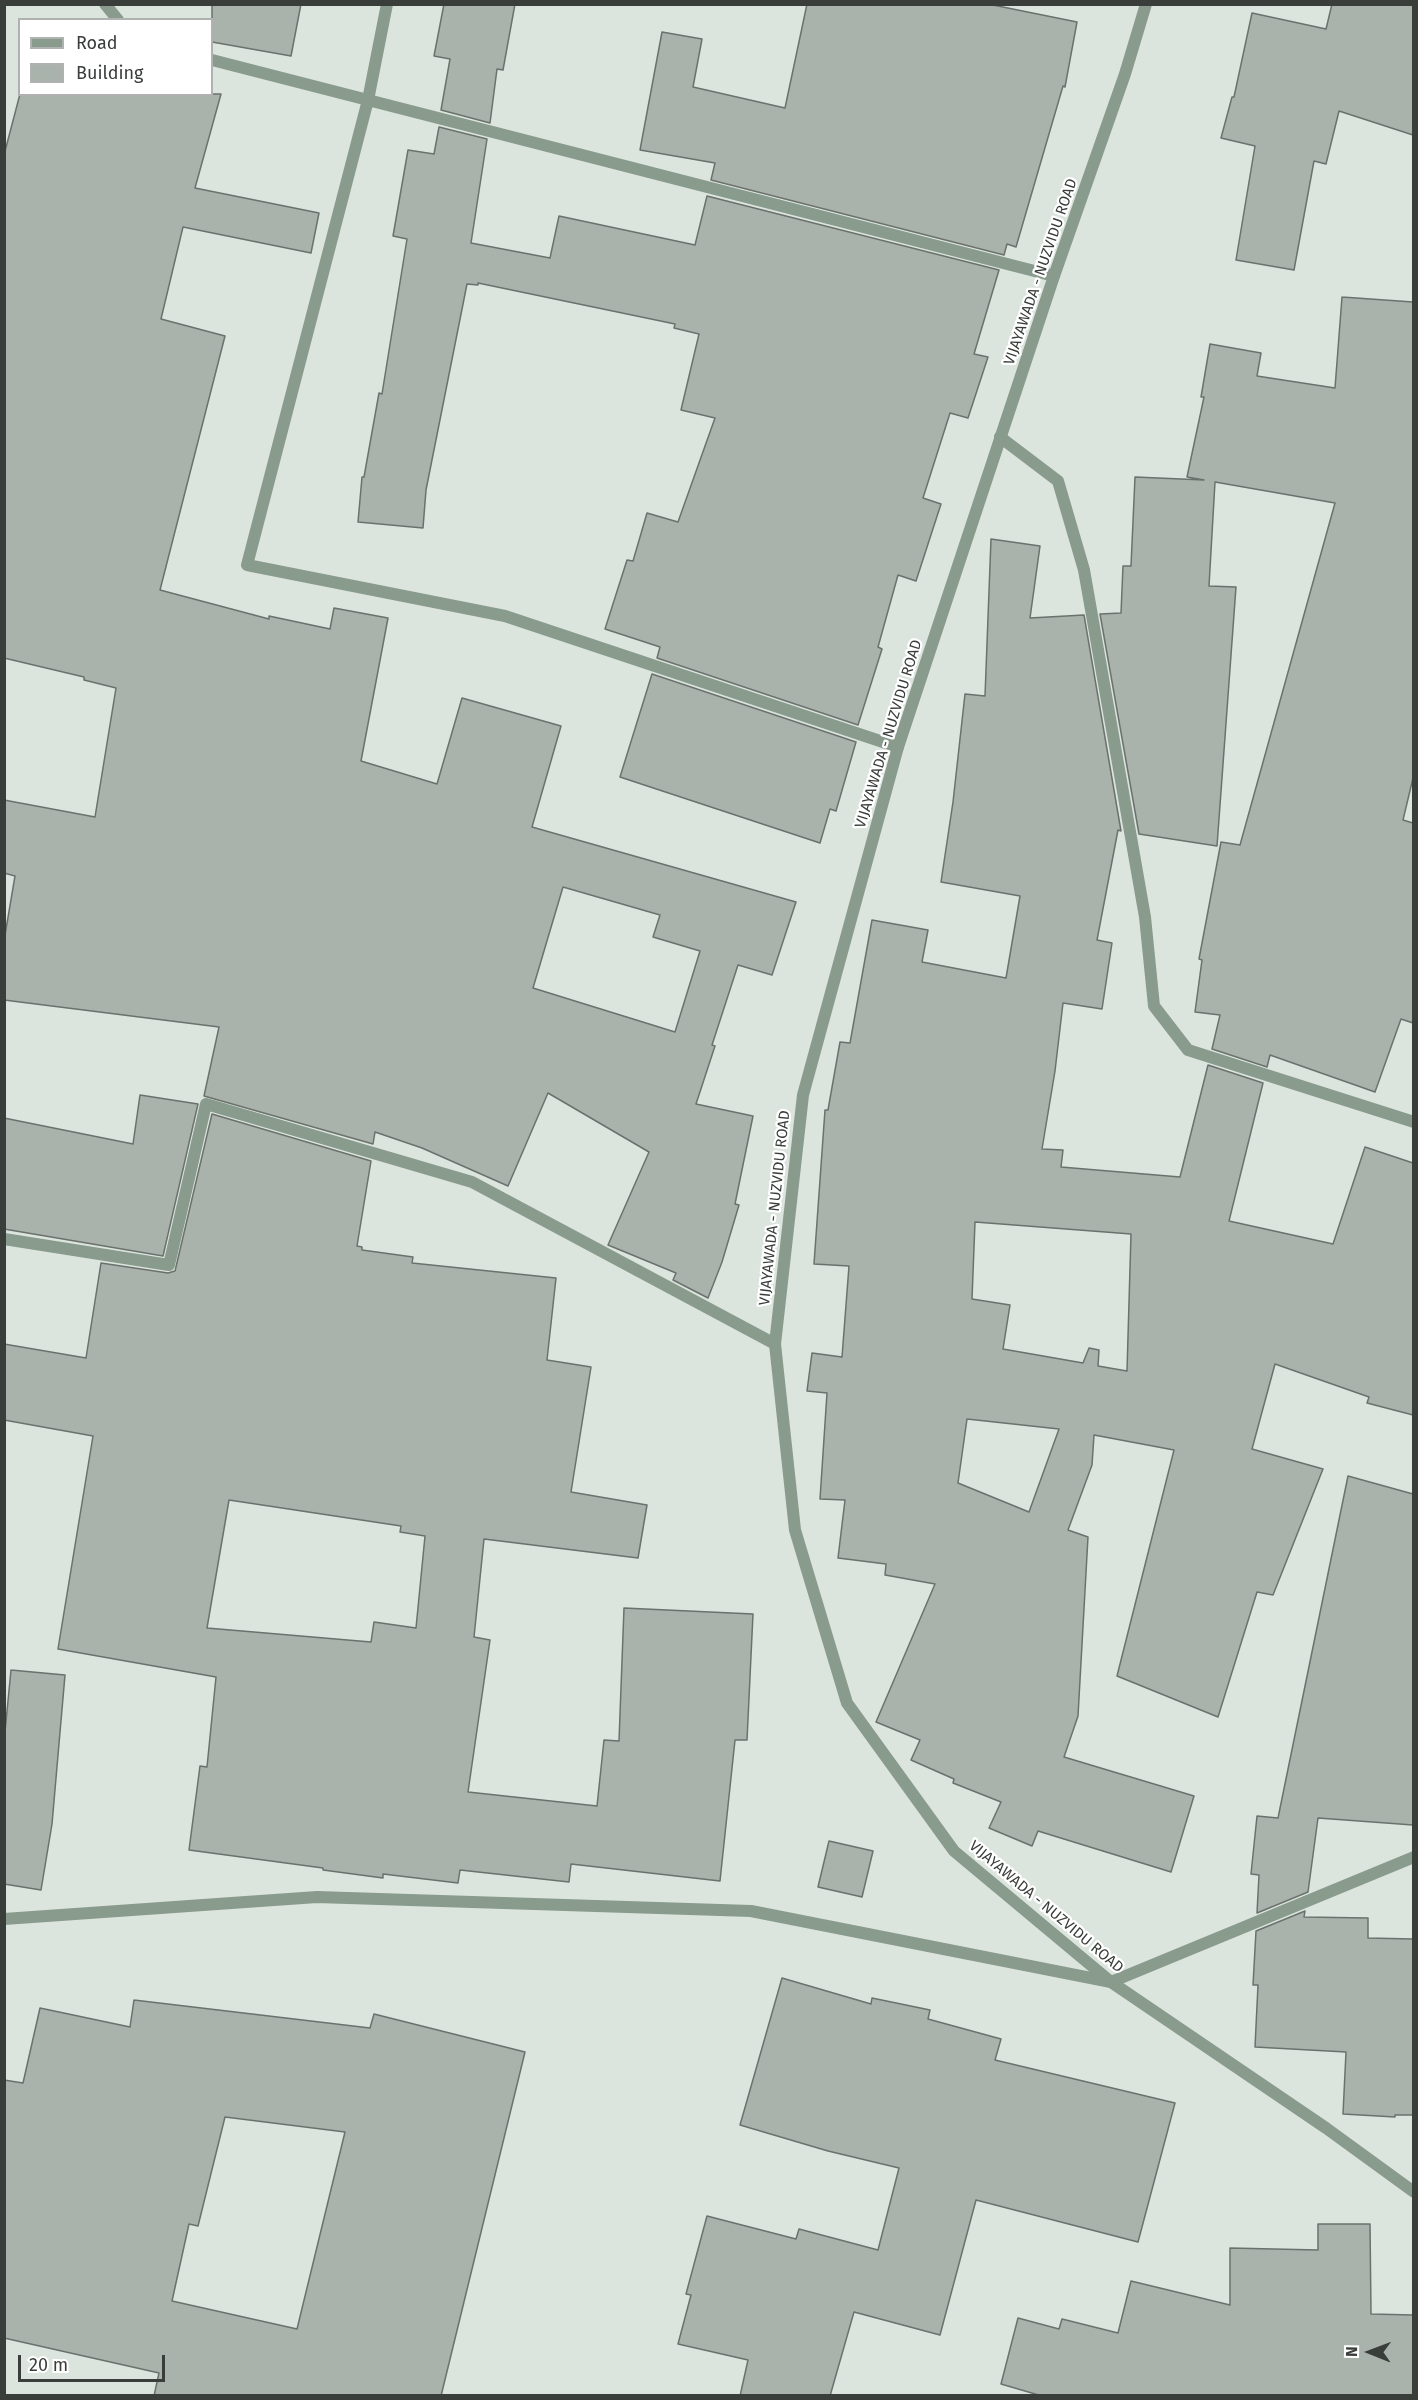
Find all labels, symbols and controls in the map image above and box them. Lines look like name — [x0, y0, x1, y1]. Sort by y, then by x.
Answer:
legend — [18, 18, 213, 96]
text: Road — [76, 32, 118, 54]
text: Building — [76, 62, 143, 84]
street label: VIJAYAWADA - NUZVIDU ROAD — [1001, 176, 1081, 368]
street label: VIJAYAWADA - NUZVIDU ROAD — [852, 638, 926, 830]
street label: VIJAYAWADA - NUZVIDU ROAD — [756, 1110, 794, 1306]
street label: VIJAYAWADA - NUZVIDU ROAD — [965, 1837, 1127, 1977]
north arrow — [1340, 2322, 1400, 2382]
scale bar — [21, 2343, 168, 2381]
text: N — [1342, 2346, 1361, 2357]
text: 20 m — [29, 2354, 68, 2376]

